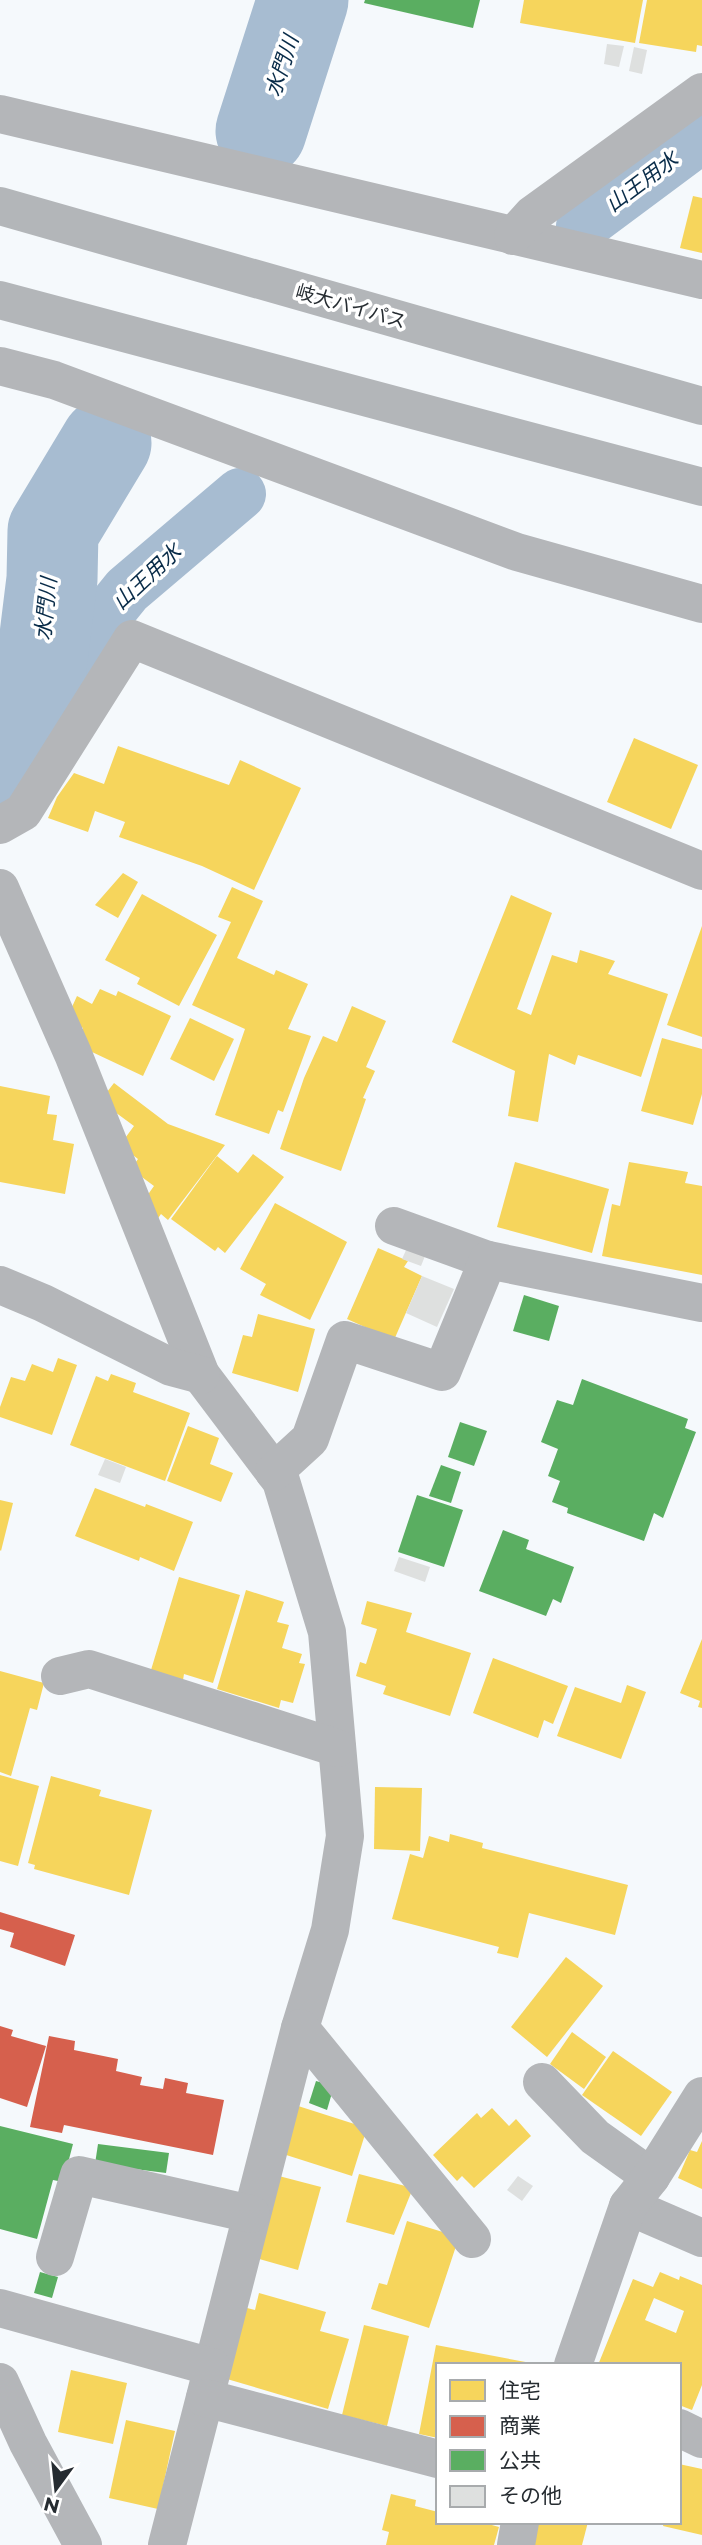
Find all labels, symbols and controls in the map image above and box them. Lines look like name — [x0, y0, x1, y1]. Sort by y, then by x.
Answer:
water label: 水門川 — [260, 30, 304, 100]
water label: 山王用水 — [601, 145, 684, 217]
street label: 岐大バイパス — [293, 280, 409, 333]
water label: 山王用水 — [107, 537, 187, 614]
water label: 水門川 — [30, 574, 61, 642]
legend — [436, 2363, 681, 2524]
text: 住宅 — [499, 2378, 541, 2403]
text: 商業 — [499, 2413, 541, 2438]
text: 公共 — [499, 2448, 541, 2473]
north arrow — [21, 2454, 91, 2524]
text: その他 — [499, 2483, 562, 2508]
text: N — [41, 2492, 62, 2518]

